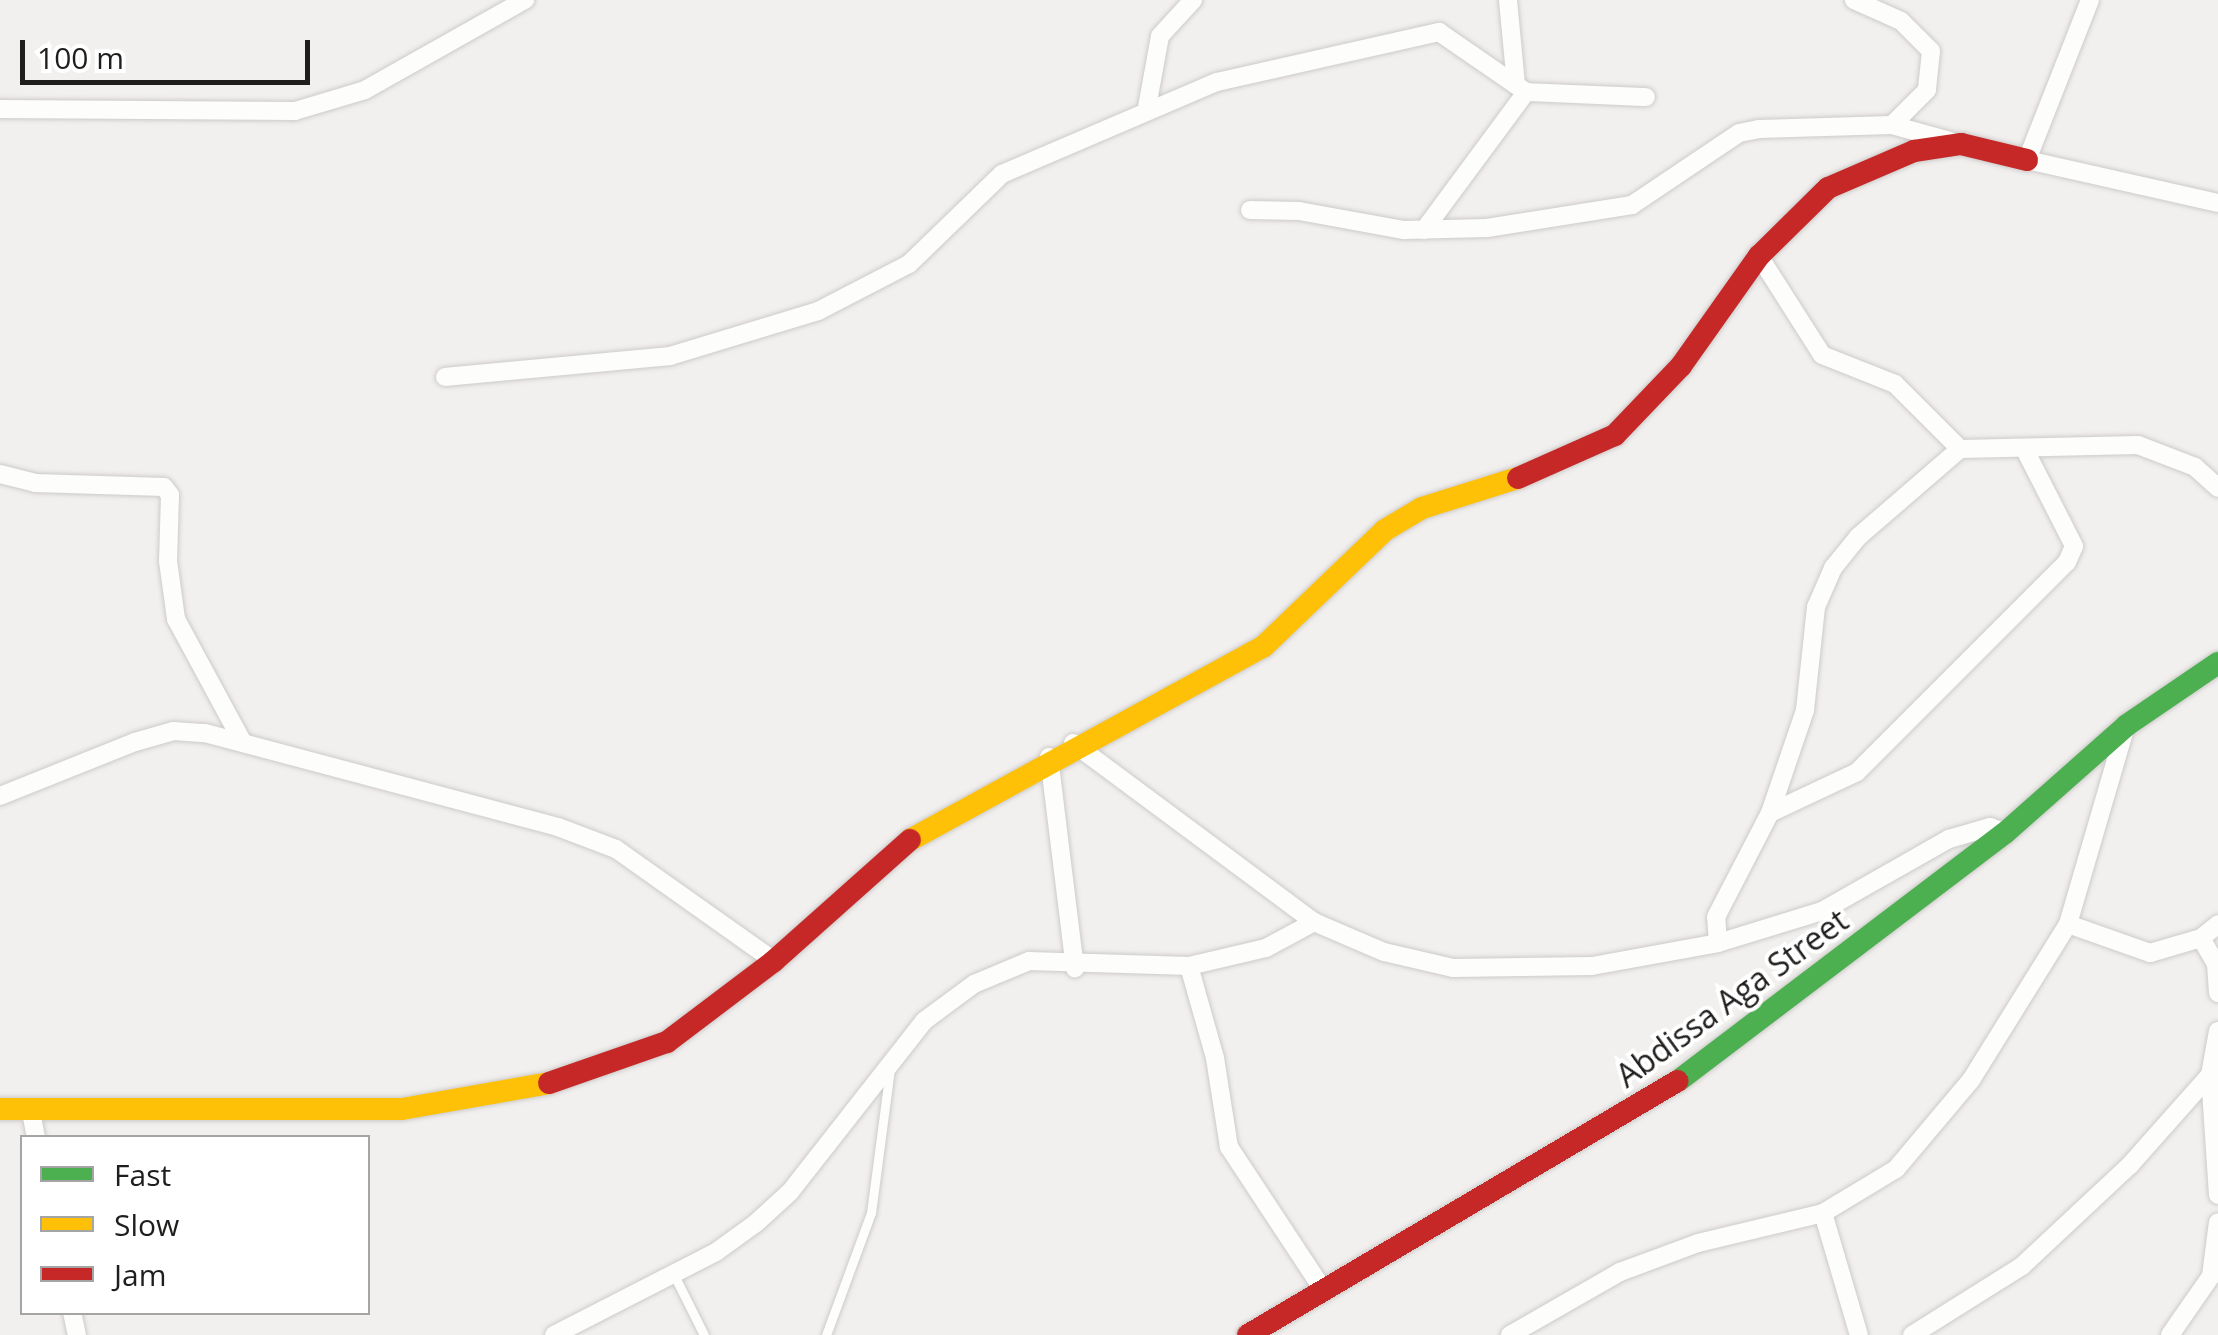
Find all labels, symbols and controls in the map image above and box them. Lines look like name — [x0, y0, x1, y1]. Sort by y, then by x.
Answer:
scale bar — [25, 20, 315, 82]
text: 100 m — [37, 37, 124, 78]
street label: Abdissa Aga Street — [1609, 901, 1855, 1095]
legend — [20, 1135, 370, 1315]
text: Fast — [114, 1154, 171, 1195]
text: Slow — [114, 1204, 179, 1245]
text: Jam — [114, 1254, 167, 1295]

